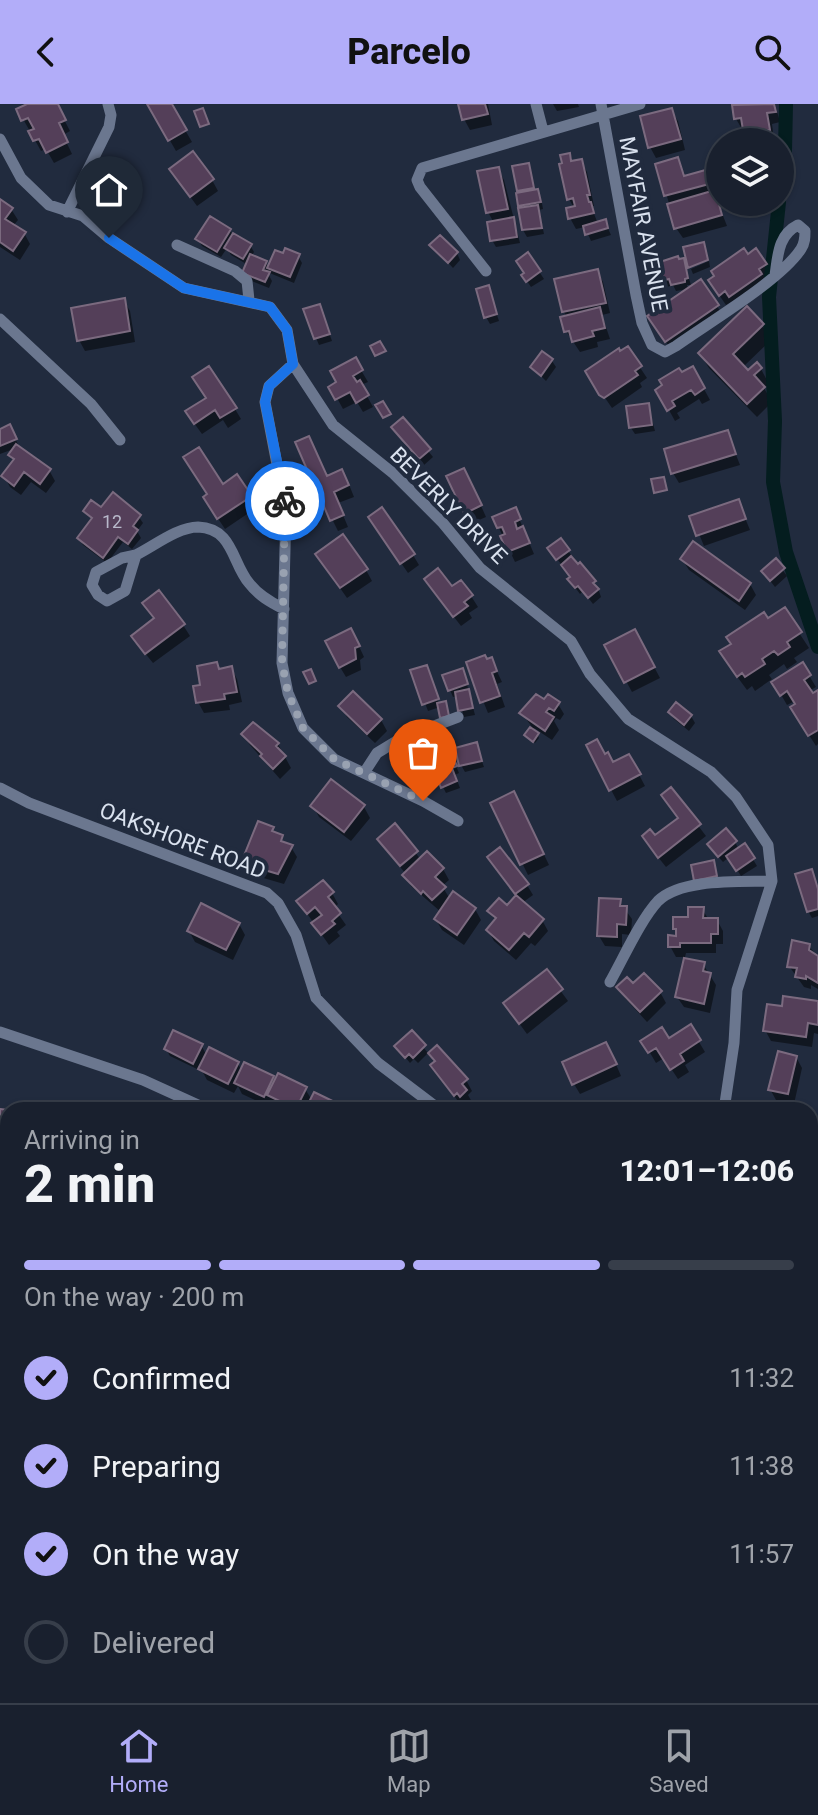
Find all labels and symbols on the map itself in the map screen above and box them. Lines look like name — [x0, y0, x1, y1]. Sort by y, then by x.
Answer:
street label: MAYFAIR AVENUE — [614, 134, 673, 314]
pin — [75, 156, 143, 238]
street label: BEVERLY DRIVE — [385, 442, 512, 569]
courier — [245, 461, 325, 541]
house number: 12 — [102, 511, 122, 532]
pin — [389, 719, 457, 801]
street label: OAKSHORE ROAD — [96, 797, 269, 884]

